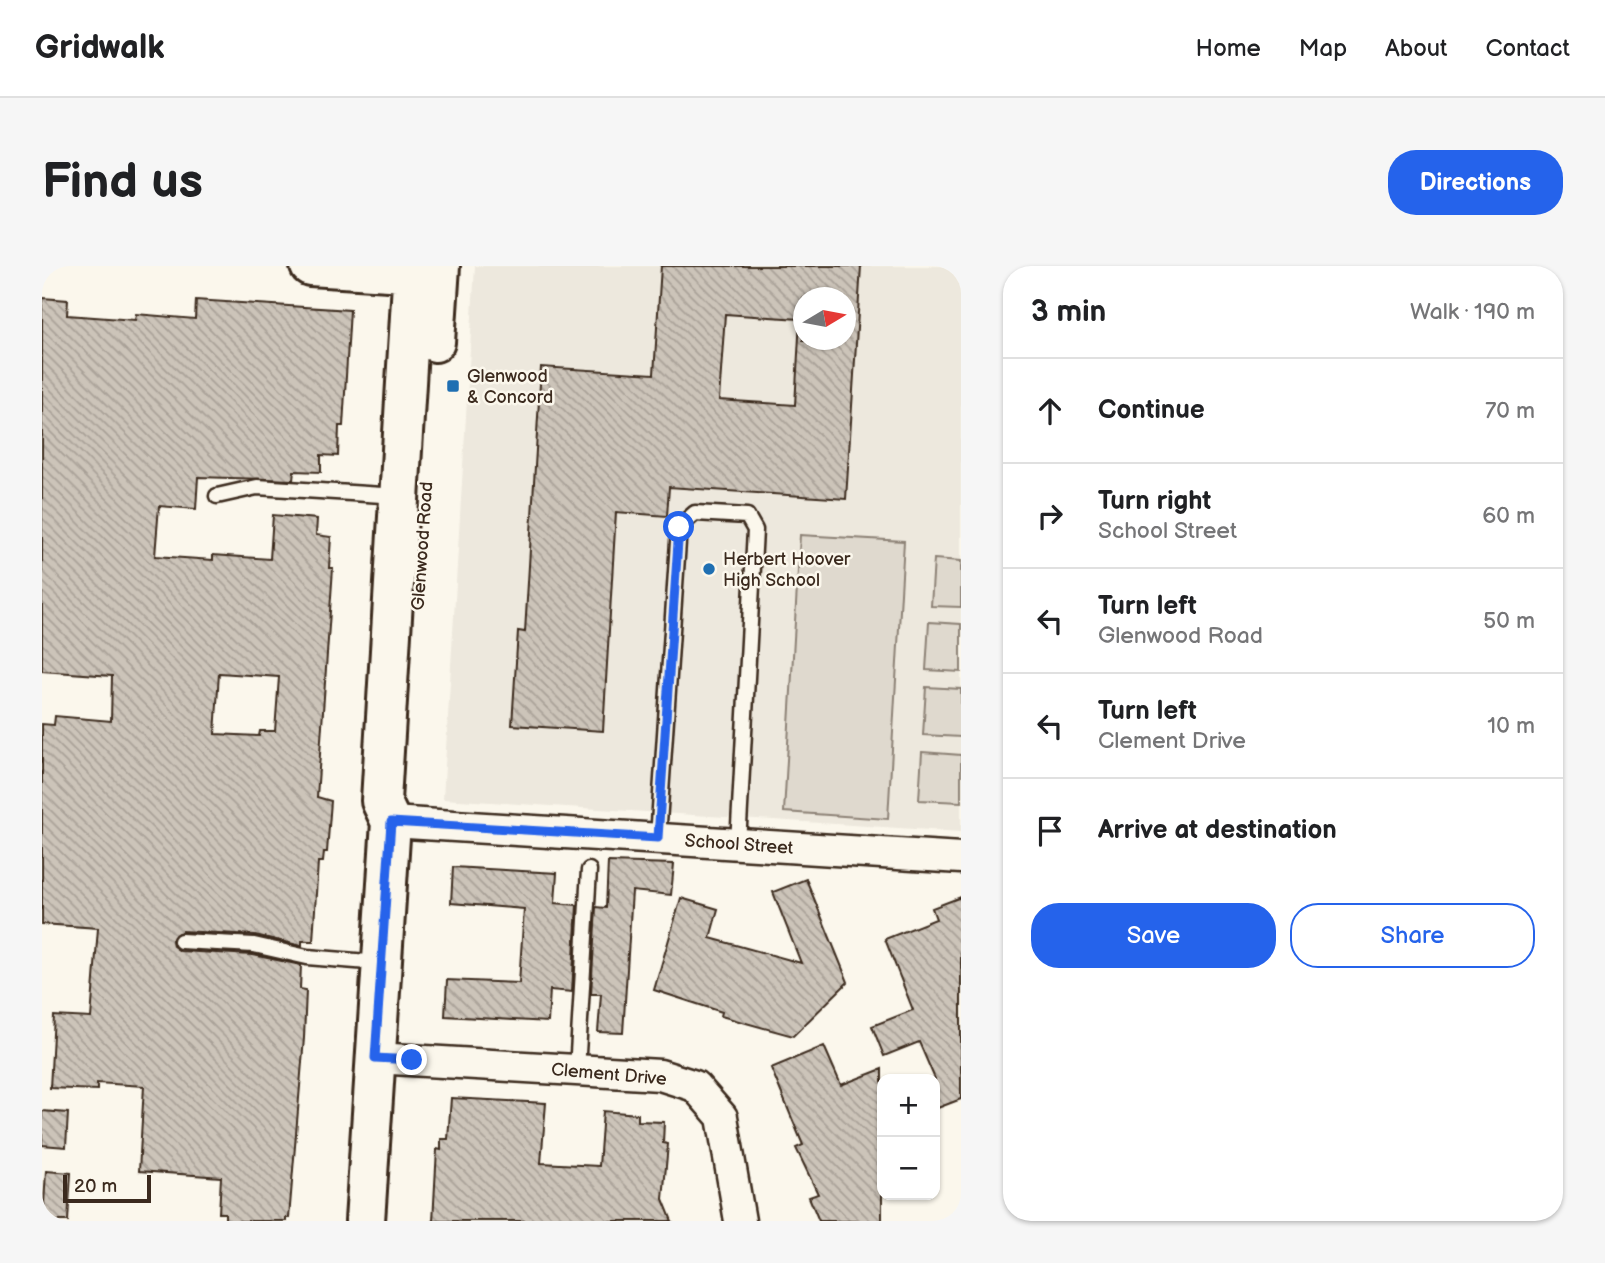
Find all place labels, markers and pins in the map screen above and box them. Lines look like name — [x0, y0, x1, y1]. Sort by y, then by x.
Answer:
place label: Glenwood & Concord — [467, 366, 553, 408]
marker: Glenwood & Concord — [445, 378, 461, 394]
place label: Herbert Hoover High School — [723, 549, 851, 591]
marker: Herbert Hoover High School — [701, 561, 717, 577]

